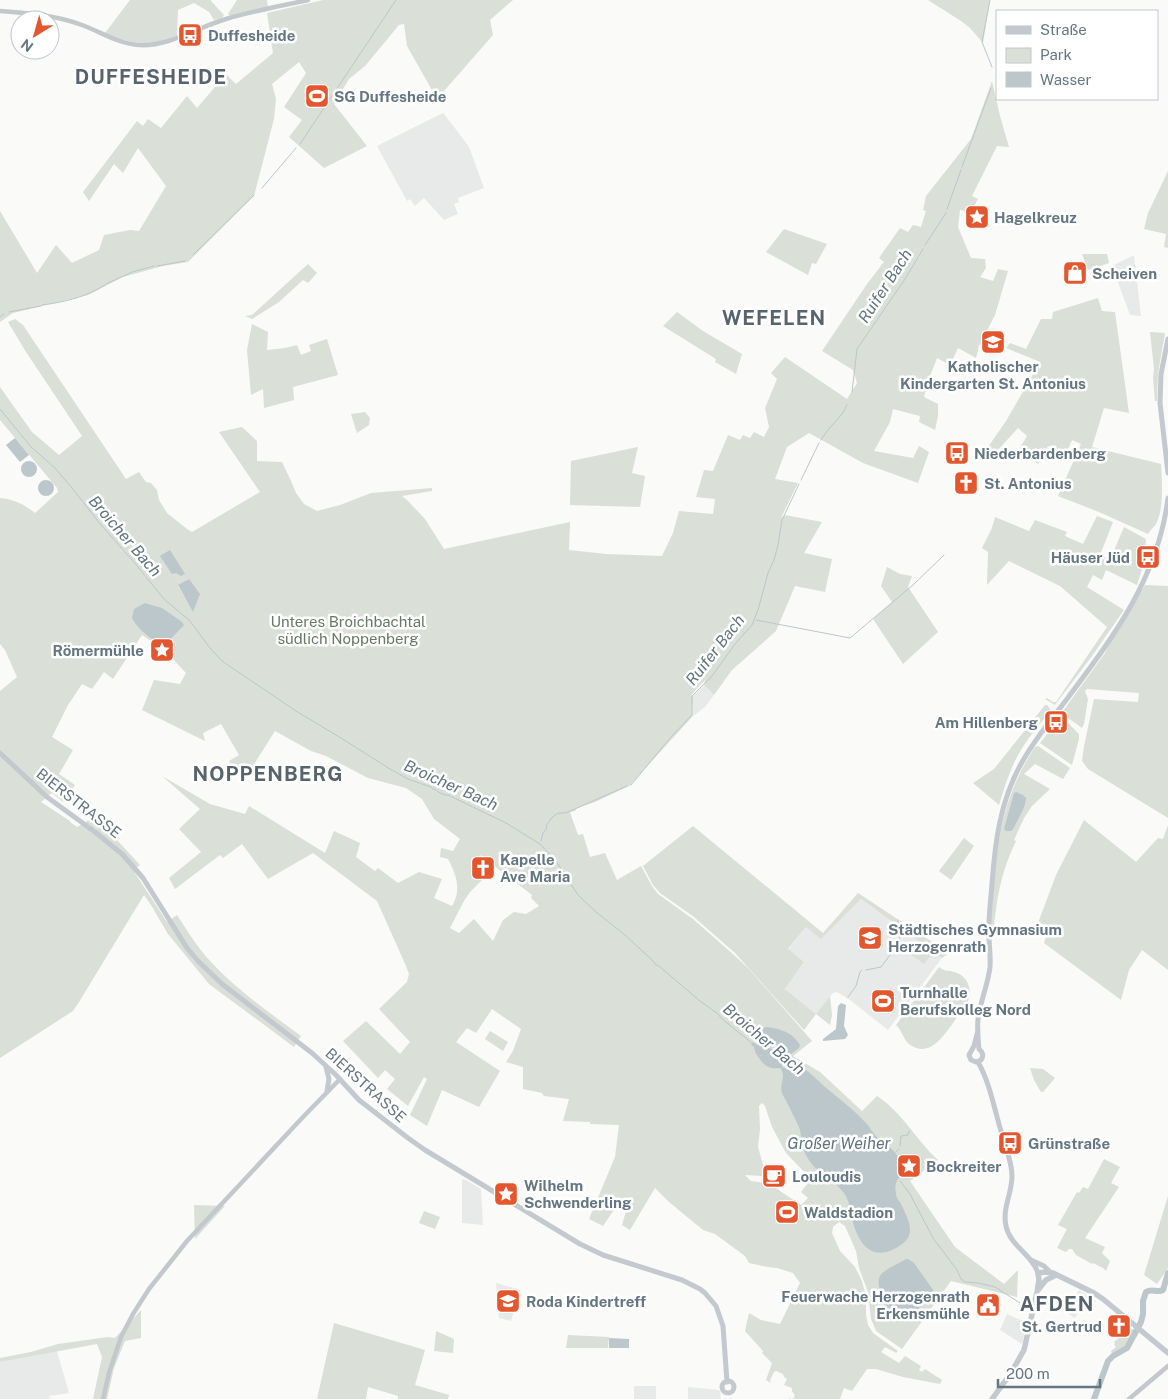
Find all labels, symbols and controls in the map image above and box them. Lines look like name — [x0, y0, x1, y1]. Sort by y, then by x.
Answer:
north arrow — [10, 10, 60, 60]
legend — [996, 10, 1158, 100]
text: Straße — [1040, 21, 1087, 38]
bus stop icon: Duffesheide — [177, 22, 203, 48]
place label: Duffesheide — [208, 27, 295, 44]
text: N — [18, 36, 36, 55]
text: Park — [1040, 46, 1072, 63]
district label: DUFFESHEIDE — [75, 65, 227, 89]
text: Wasser — [1040, 71, 1092, 88]
sports icon: SG Duffesheide — [304, 83, 330, 109]
place label: SG Duffesheide — [334, 88, 446, 105]
place icon: Hagelkreuz — [964, 204, 990, 230]
place label: Hagelkreuz — [994, 209, 1077, 226]
water label: Ruifer Bach — [854, 246, 916, 326]
shop icon: Scheiven — [1062, 260, 1088, 286]
place label: Scheiven — [1092, 265, 1157, 282]
district label: WEFELEN — [722, 306, 826, 330]
school or university icon: Katholischer Kindergarten St. Antonius — [980, 329, 1006, 355]
place label: Katholischer Kindergarten St. Antonius — [900, 358, 1086, 392]
bus stop icon: Niederbardenberg — [944, 440, 970, 466]
place label: Niederbardenberg — [974, 445, 1107, 462]
church icon: St. Antonius — [953, 470, 979, 496]
place label: St. Antonius — [984, 475, 1072, 492]
water label: Broicher Bach — [85, 492, 165, 580]
bus stop icon: Häuser Jüd — [1135, 544, 1161, 570]
place label: Häuser Jüd — [1051, 549, 1130, 566]
water label: Ruifer Bach — [682, 611, 748, 689]
park label: Unteres Broichbachtal südlich Noppenberg — [270, 613, 426, 647]
place icon: Römermühle — [149, 637, 175, 663]
place label: Römermühle — [53, 642, 144, 659]
bus stop icon: Am Hillenberg — [1043, 709, 1069, 735]
place label: Am Hillenberg — [935, 714, 1039, 731]
water label: Broicher Bach — [401, 756, 501, 814]
district label: NOPPENBERG — [193, 762, 343, 786]
street label: BIERSTRASSE — [33, 765, 125, 841]
place label: Kapelle Ave Maria — [500, 851, 570, 885]
church icon: Kapelle Ave Maria — [470, 855, 496, 881]
place label: Städtisches Gymnasium Herzogenrath — [888, 921, 1062, 955]
school or university icon: Städtisches Gymnasium Herzogenrath — [857, 925, 883, 951]
place label: Turnhalle Berufskolleg Nord — [900, 984, 1031, 1018]
sports icon: Turnhalle Berufskolleg Nord — [870, 988, 896, 1014]
water label: Broicher Bach — [719, 999, 809, 1079]
street label: BIERSTRASSE — [322, 1044, 410, 1126]
bus stop icon: Grünstraße — [997, 1130, 1023, 1156]
water label: Großer Weiher — [787, 1134, 892, 1153]
place label: Grünstraße — [1028, 1135, 1110, 1152]
place icon: Bockreiter — [896, 1153, 922, 1179]
place label: Bockreiter — [926, 1158, 1002, 1175]
cafe icon: Louloudis — [761, 1163, 787, 1189]
place label: Louloudis — [792, 1168, 861, 1185]
place label: Wilhelm Schwenderling — [524, 1177, 632, 1211]
place icon: Wilhelm Schwenderling — [493, 1181, 519, 1207]
sports icon: Waldstadion — [774, 1199, 800, 1225]
place label: Waldstadion — [804, 1204, 893, 1221]
school or university icon: Roda Kindertreff — [495, 1288, 521, 1314]
place label: Feuerwache Herzogenrath Erkensmühle — [781, 1288, 970, 1322]
public building icon: Feuerwache Herzogenrath Erkensmühle — [975, 1292, 1001, 1318]
district label: AFDEN — [1020, 1292, 1094, 1316]
place label: Roda Kindertreff — [526, 1293, 646, 1310]
church icon: St. Gertrud — [1106, 1313, 1132, 1339]
place label: St. Gertrud — [1022, 1318, 1102, 1335]
scale bar — [998, 1356, 1100, 1388]
text: 200 m — [1006, 1365, 1050, 1382]

